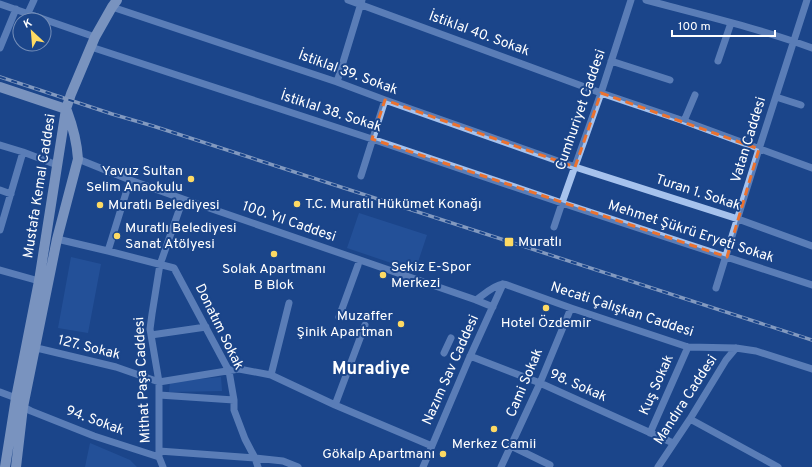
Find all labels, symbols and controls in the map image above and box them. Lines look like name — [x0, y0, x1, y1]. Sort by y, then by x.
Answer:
street label: İstiklal 40. Sokak — [426, 7, 532, 60]
north arrow — [12, 12, 52, 52]
scale bar — [672, 12, 775, 38]
text: K — [21, 16, 35, 32]
text: 100 m — [678, 19, 711, 35]
street label: İstiklal 39. Sokak — [296, 46, 401, 99]
street label: Cumhuriyet Caddesi — [552, 47, 610, 173]
street label: İstiklal 38. Sokak — [278, 87, 384, 136]
street label: Vatan Caddesi — [728, 95, 770, 185]
street label: Mustafa Kemal Caddesi — [20, 113, 60, 259]
place label: Yavuz Sultan Selim Anaokulu — [86, 163, 183, 196]
street label: Turan 1. Sokak — [653, 171, 743, 215]
marker: Yavuz Sultan Selim Anaokulu — [186, 174, 196, 184]
place label: T.C. Muratlı Hükümet Konağı — [305, 196, 482, 213]
place label: Muratlı Belediyesi — [108, 197, 220, 214]
street label: Mehmet Şükrü Eryeti Sokak — [606, 197, 776, 267]
street label: 100. Yıl Caddesi — [240, 198, 338, 246]
marker: T.C. Muratlı Hükümet Konağı — [292, 199, 302, 209]
marker: Muratlı Belediyesi — [95, 200, 105, 210]
place label: Muratlı Belediyesi Sanat Atölyesi — [125, 220, 237, 253]
marker: Muratlı Belediyesi Sanat Atölyesi — [112, 231, 122, 241]
place label: Muratlı — [518, 234, 562, 251]
marker: Muratlı — [503, 236, 515, 248]
marker: Solak Apartmanı B Blok — [269, 249, 279, 259]
place label: Sekiz E-Spor Merkezi — [391, 259, 472, 292]
place label: Solak Apartmanı B Blok — [222, 261, 326, 294]
marker: Sekiz E-Spor Merkezi — [378, 270, 388, 280]
street label: Necati Çalışkan Caddesi — [548, 279, 696, 341]
street label: Donatım Sokak — [191, 281, 247, 373]
marker: Hotel Özdemir — [541, 303, 551, 313]
place label: Muzaffer Şinik Apartman — [297, 308, 394, 341]
street label: Nazım Sav Caddesi — [419, 312, 483, 428]
place label: Hotel Özdemir — [501, 314, 592, 332]
street label: Mithat Paşa Caddesi — [131, 316, 155, 444]
marker: Muzaffer Şinik Apartman — [396, 319, 406, 329]
street label: 127. Sokak — [56, 332, 122, 364]
street label: Cami Sokak — [503, 346, 547, 420]
street label: Kuş Sokak — [636, 352, 678, 418]
street label: Mandıra Caddesi — [651, 352, 721, 448]
district label: Muradiye — [332, 358, 410, 381]
street label: 98. Sokak — [547, 366, 609, 406]
street label: 94. Sokak — [63, 403, 127, 439]
marker: Merkez Camii — [489, 424, 499, 434]
place label: Merkez Camii — [452, 436, 536, 453]
place label: Gökalp Apartmanı — [322, 446, 435, 463]
marker: Gökalp Apartmanı — [438, 449, 448, 459]

